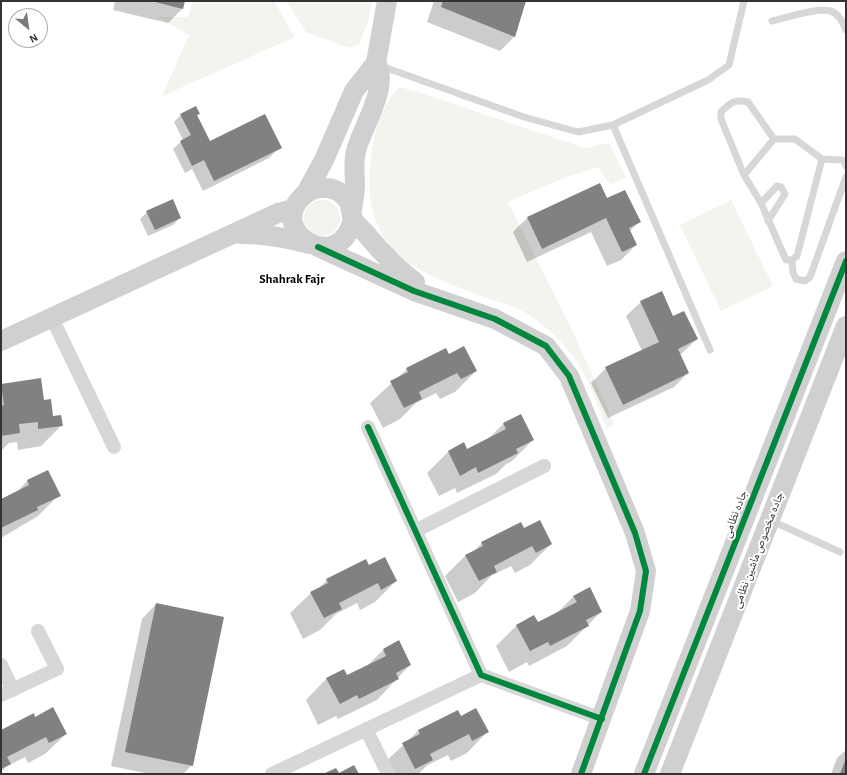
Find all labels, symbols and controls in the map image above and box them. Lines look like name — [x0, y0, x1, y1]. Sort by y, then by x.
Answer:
north arrow — [8, 8, 48, 48]
text: N — [28, 31, 40, 45]
district label: Shahrak Fajr — [259, 271, 325, 287]
street label: جاده نظامی — [719, 488, 751, 540]
street label: جاده مخصوص ماشین نظامی — [729, 490, 787, 610]

